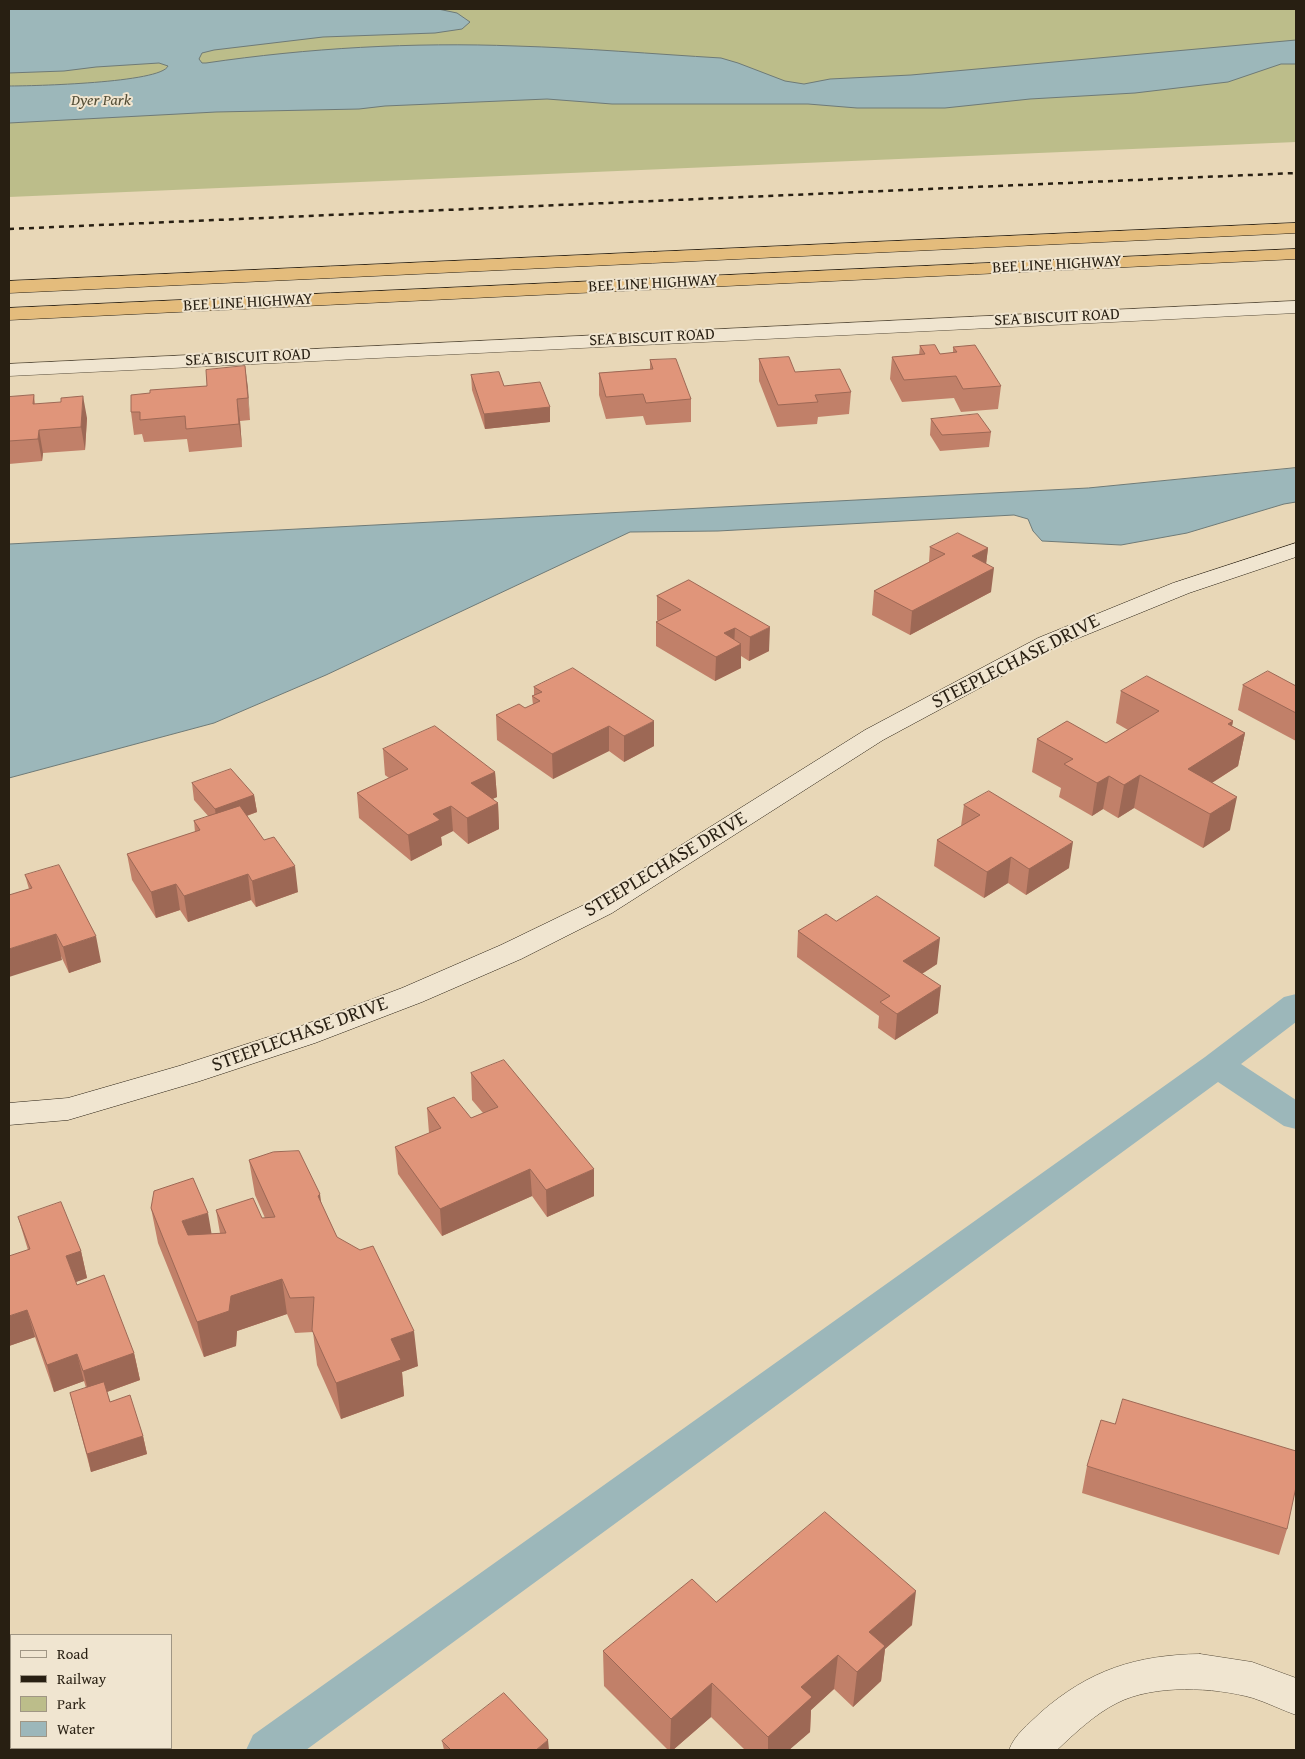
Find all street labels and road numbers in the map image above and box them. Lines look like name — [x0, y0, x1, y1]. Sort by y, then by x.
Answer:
street label: BEE LINE HIGHWAY — [992, 252, 1122, 278]
street label: BEE LINE HIGHWAY — [588, 271, 718, 297]
street label: BEE LINE HIGHWAY — [183, 290, 313, 316]
street label: SEA BISCUIT ROAD — [994, 305, 1120, 331]
street label: SEA BISCUIT ROAD — [589, 325, 715, 351]
street label: SEA BISCUIT ROAD — [185, 345, 311, 371]
street label: STEEPLECHASE DRIVE — [928, 609, 1104, 715]
street label: STEEPLECHASE DRIVE — [580, 807, 752, 923]
street label: STEEPLECHASE DRIVE — [209, 992, 391, 1078]

